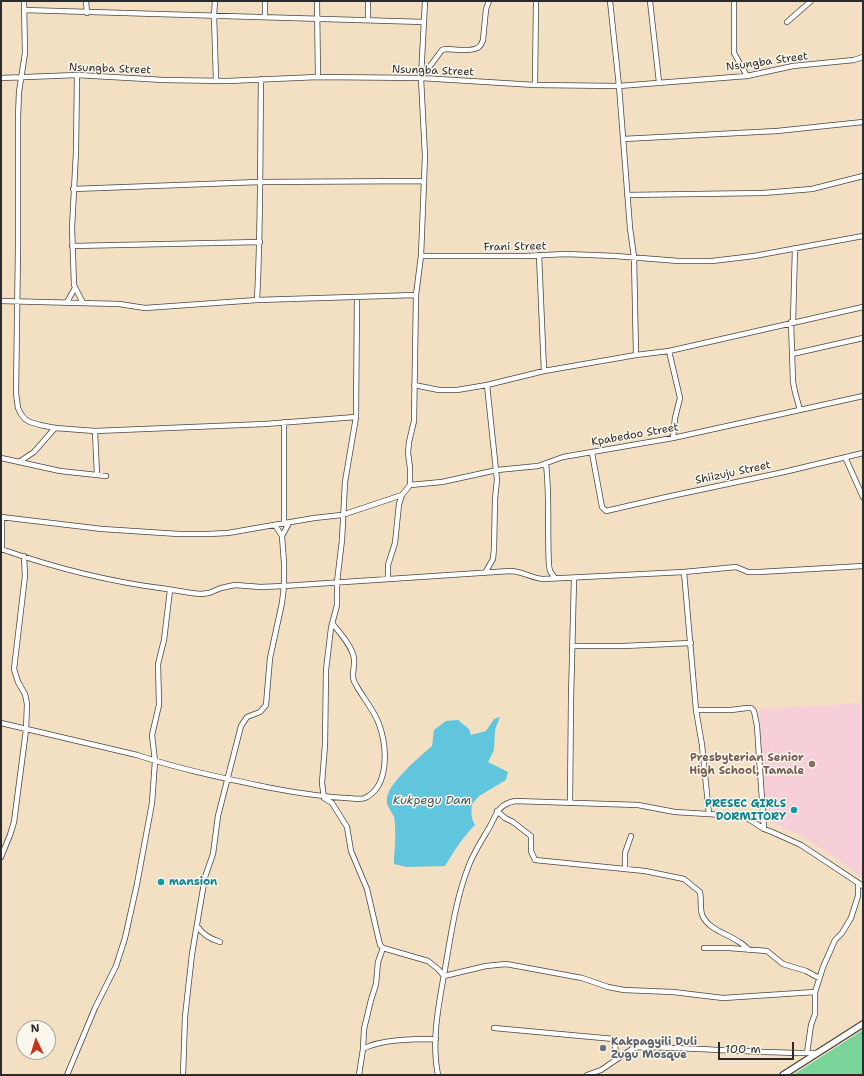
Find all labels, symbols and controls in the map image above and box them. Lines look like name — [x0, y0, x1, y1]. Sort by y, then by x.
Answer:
street label: Nsungba Street — [725, 50, 809, 74]
street label: Nsungba Street — [69, 61, 151, 77]
street label: Nsungba Street — [392, 63, 474, 79]
street label: Frani Street — [483, 240, 547, 254]
street label: Kpabedoo Street — [590, 421, 680, 449]
street label: Shiizuju Street — [694, 459, 772, 487]
place label: Presbyterian Senior High School, Tamale — [689, 751, 804, 777]
marker: Presbyterian Senior High School, Tamale — [807, 759, 817, 769]
water label: Kukpegu Dam — [393, 794, 471, 808]
place label: PRESEC GIRLS DORMITORY — [705, 797, 786, 823]
marker: PRESEC GIRLS DORMITORY — [789, 805, 799, 815]
place label: mansion — [169, 875, 217, 889]
marker: mansion — [156, 877, 166, 887]
north arrow — [16, 1020, 56, 1060]
text: N — [30, 1021, 40, 1036]
scale bar — [720, 1034, 796, 1060]
place label: Kakpagyili Duli Zugu Mosque — [611, 1035, 697, 1061]
text: 100 m — [725, 1041, 761, 1057]
marker: Kakpagyili Duli Zugu Mosque — [598, 1043, 608, 1053]

